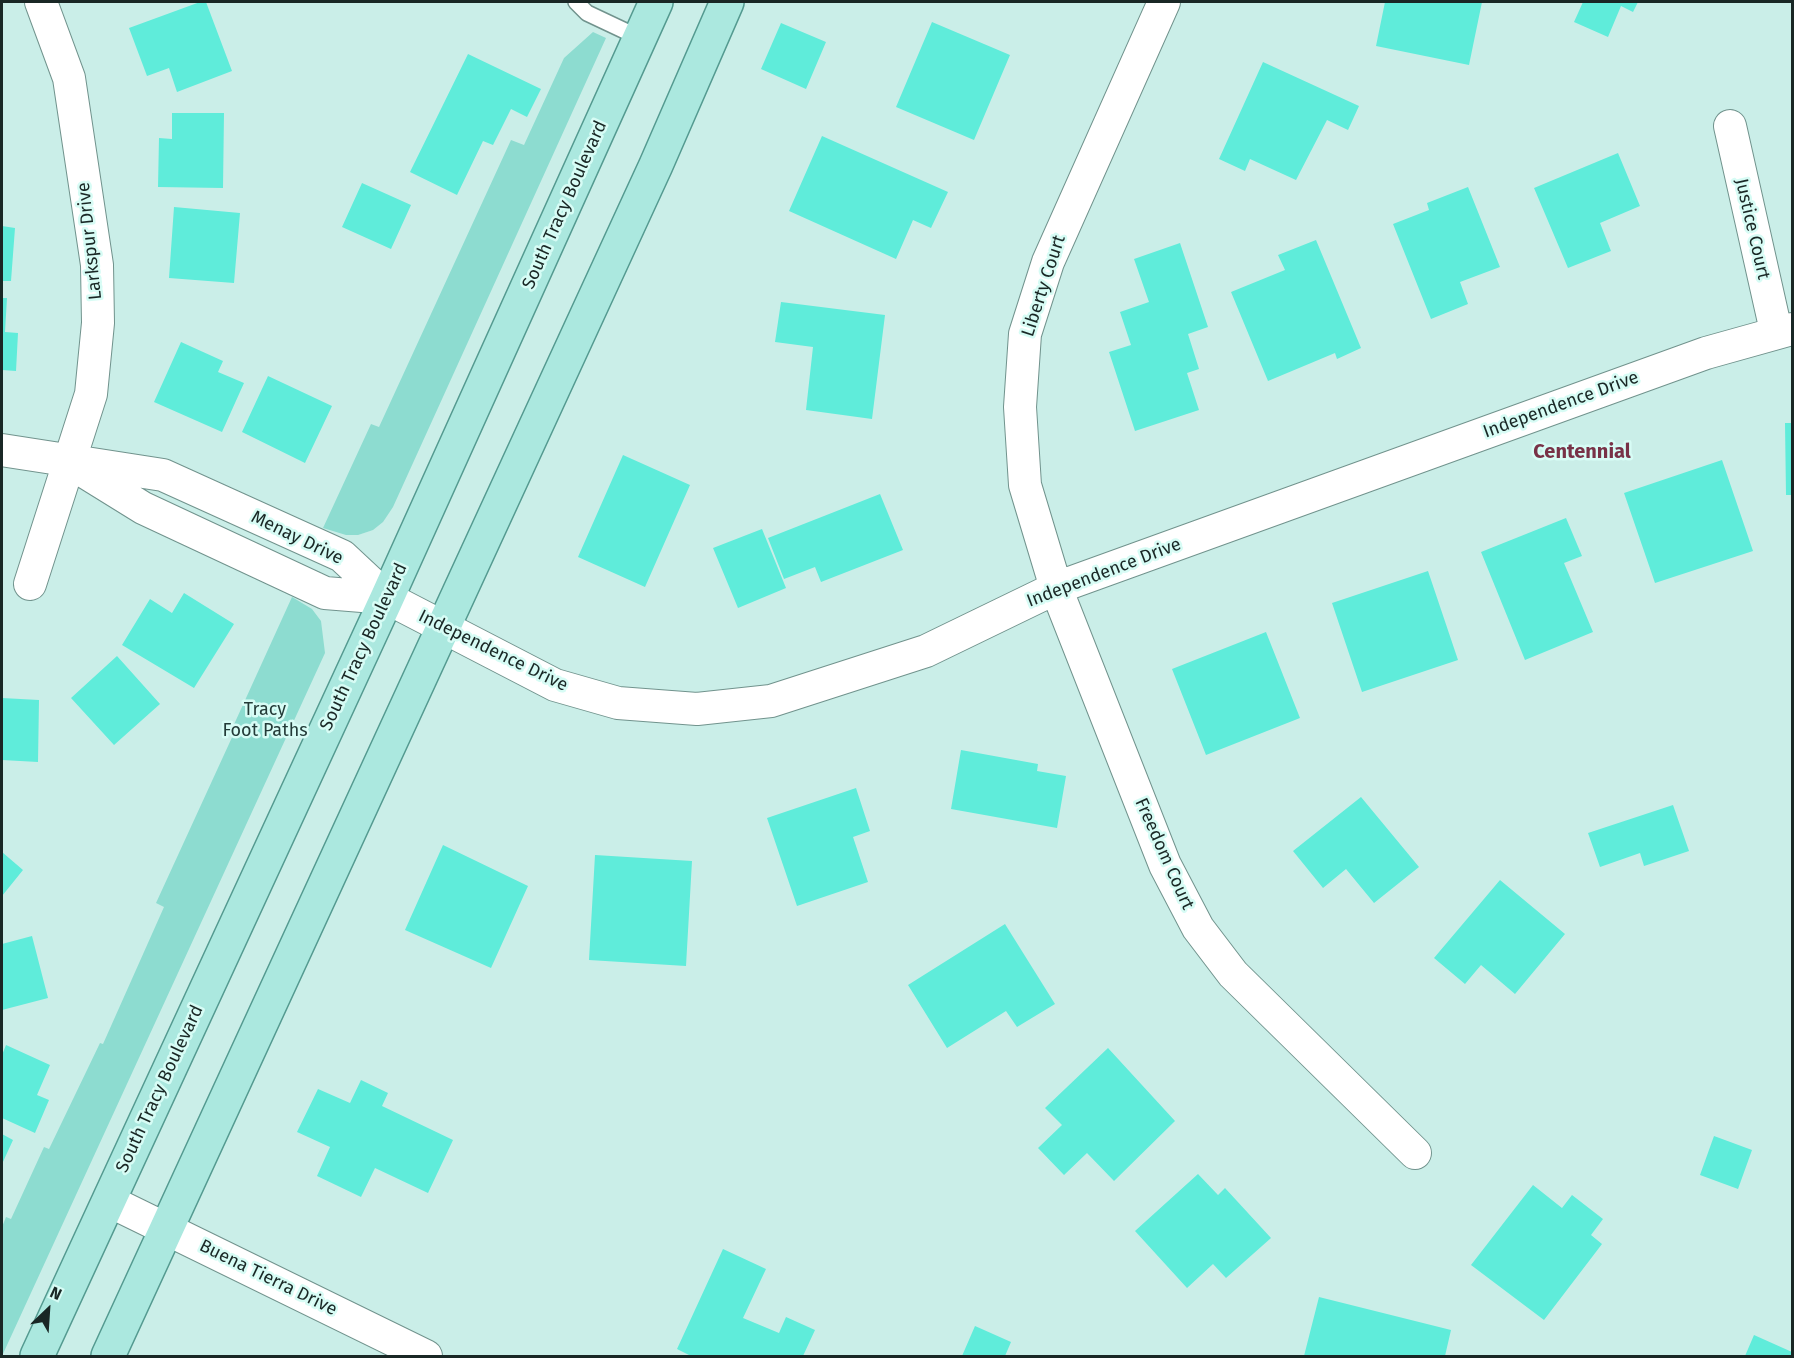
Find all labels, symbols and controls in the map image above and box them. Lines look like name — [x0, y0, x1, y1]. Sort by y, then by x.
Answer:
street label: South Tracy Boulevard — [518, 117, 612, 293]
street label: Justice Court — [1730, 176, 1774, 282]
street label: Larkspur Drive — [73, 181, 107, 301]
street label: Liberty Court — [1017, 232, 1071, 340]
street label: Independence Drive — [1480, 367, 1642, 443]
district label: Centennial — [1533, 440, 1631, 464]
street label: Menay Drive — [247, 506, 347, 570]
street label: Independence Drive — [1024, 534, 1184, 612]
street label: South Tracy Boulevard — [316, 560, 412, 734]
street label: Independence Drive — [415, 605, 571, 697]
park label: Tracy Foot Paths — [222, 699, 308, 742]
street label: Freedom Court — [1130, 795, 1198, 913]
street label: South Tracy Boulevard — [112, 1002, 208, 1176]
street label: Buena Tierra Drive — [196, 1235, 340, 1321]
north arrow — [18, 1280, 78, 1340]
text: N — [47, 1282, 65, 1304]

